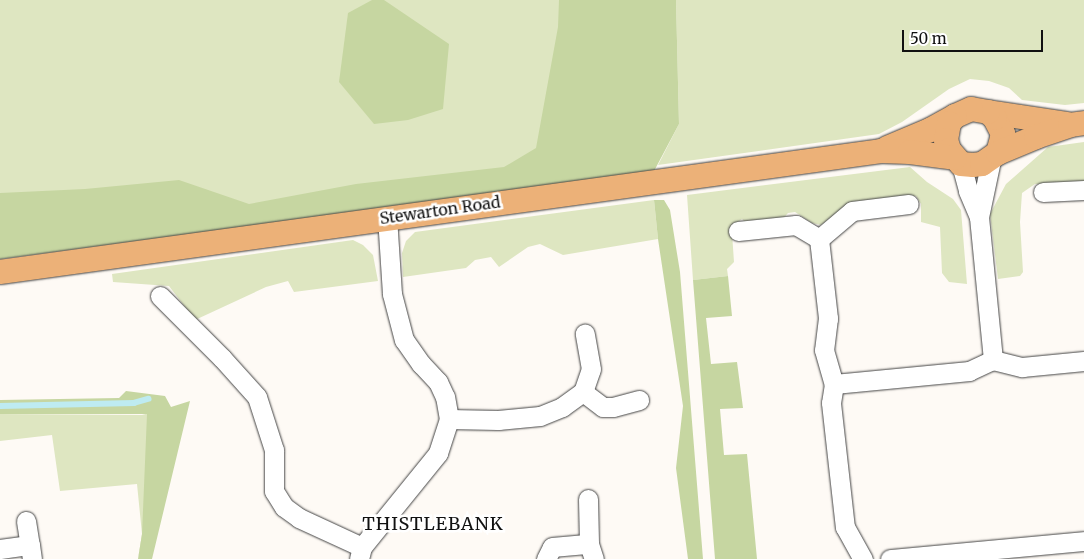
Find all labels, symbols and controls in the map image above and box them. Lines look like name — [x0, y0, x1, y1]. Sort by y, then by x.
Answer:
scale bar — [904, 20, 1045, 52]
text: 50 m — [910, 29, 947, 48]
street label: Stewarton Road — [378, 192, 502, 228]
district label: THISTLEBANK — [361, 513, 505, 535]

